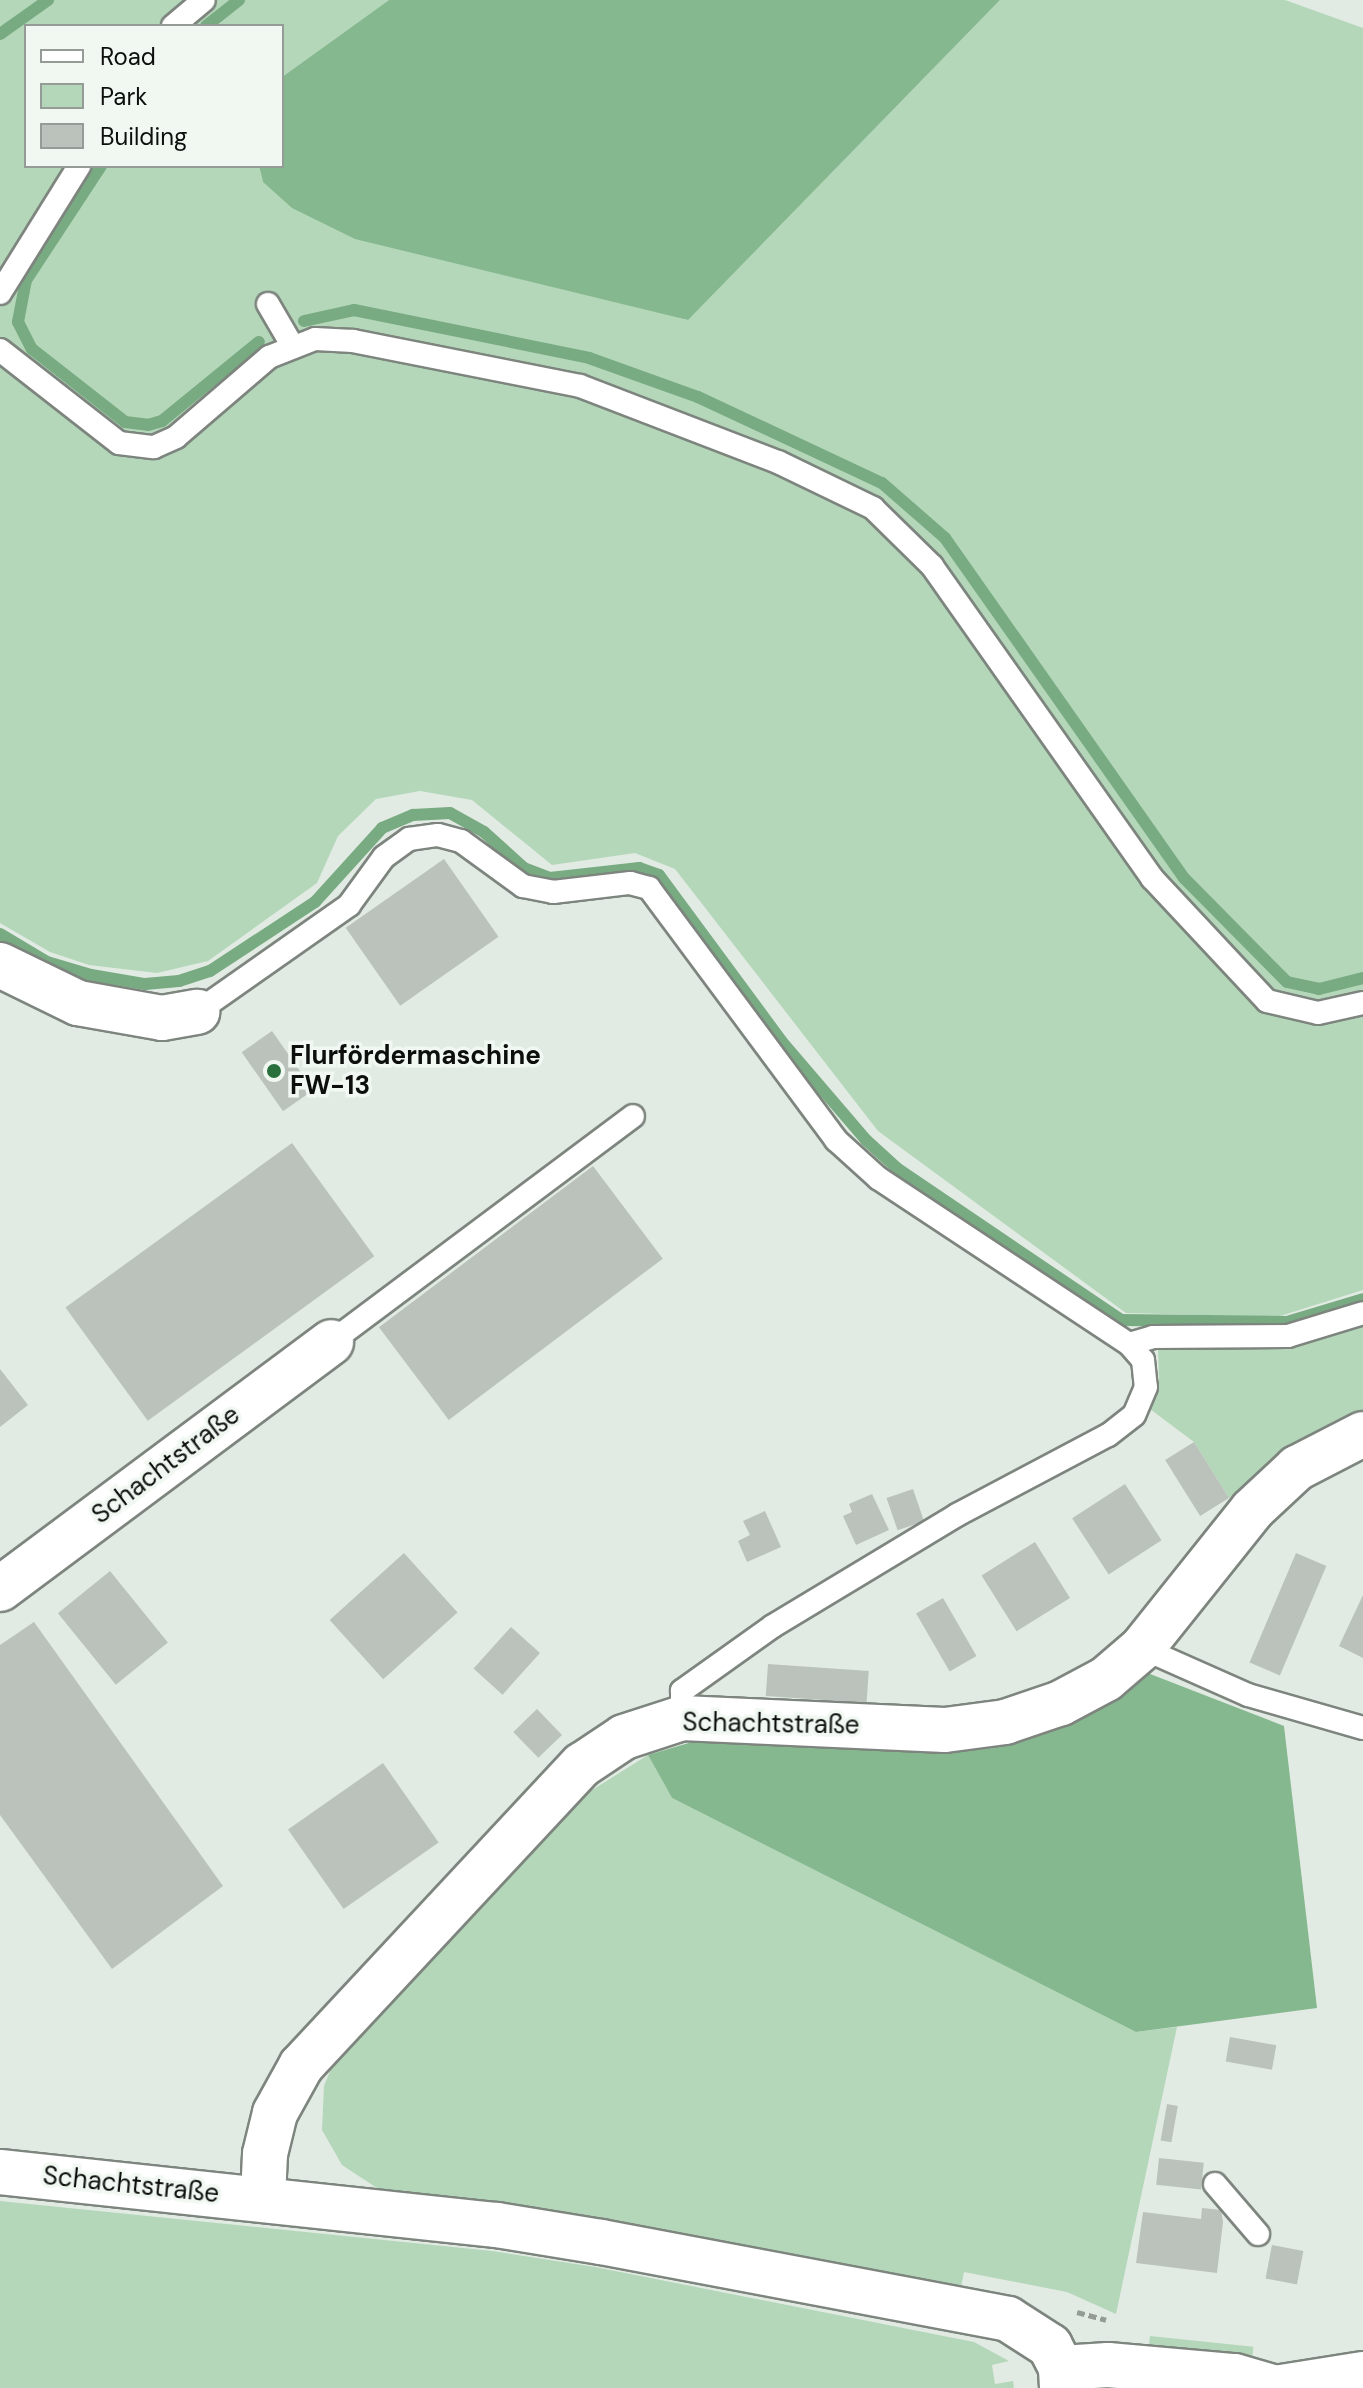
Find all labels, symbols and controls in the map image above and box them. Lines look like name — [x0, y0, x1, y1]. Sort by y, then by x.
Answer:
legend — [24, 24, 284, 168]
text: Road — [100, 41, 156, 72]
text: Park — [100, 81, 147, 112]
text: Building — [100, 121, 187, 152]
place label: Flurfördermaschine FW-13 — [290, 1040, 541, 1102]
marker: Flurfördermaschine FW-13 — [265, 1062, 283, 1080]
street label: Schachtstraße — [86, 1399, 246, 1531]
street label: Schachtstraße — [682, 1707, 860, 1741]
street label: Schachtstraße — [41, 2160, 221, 2210]

